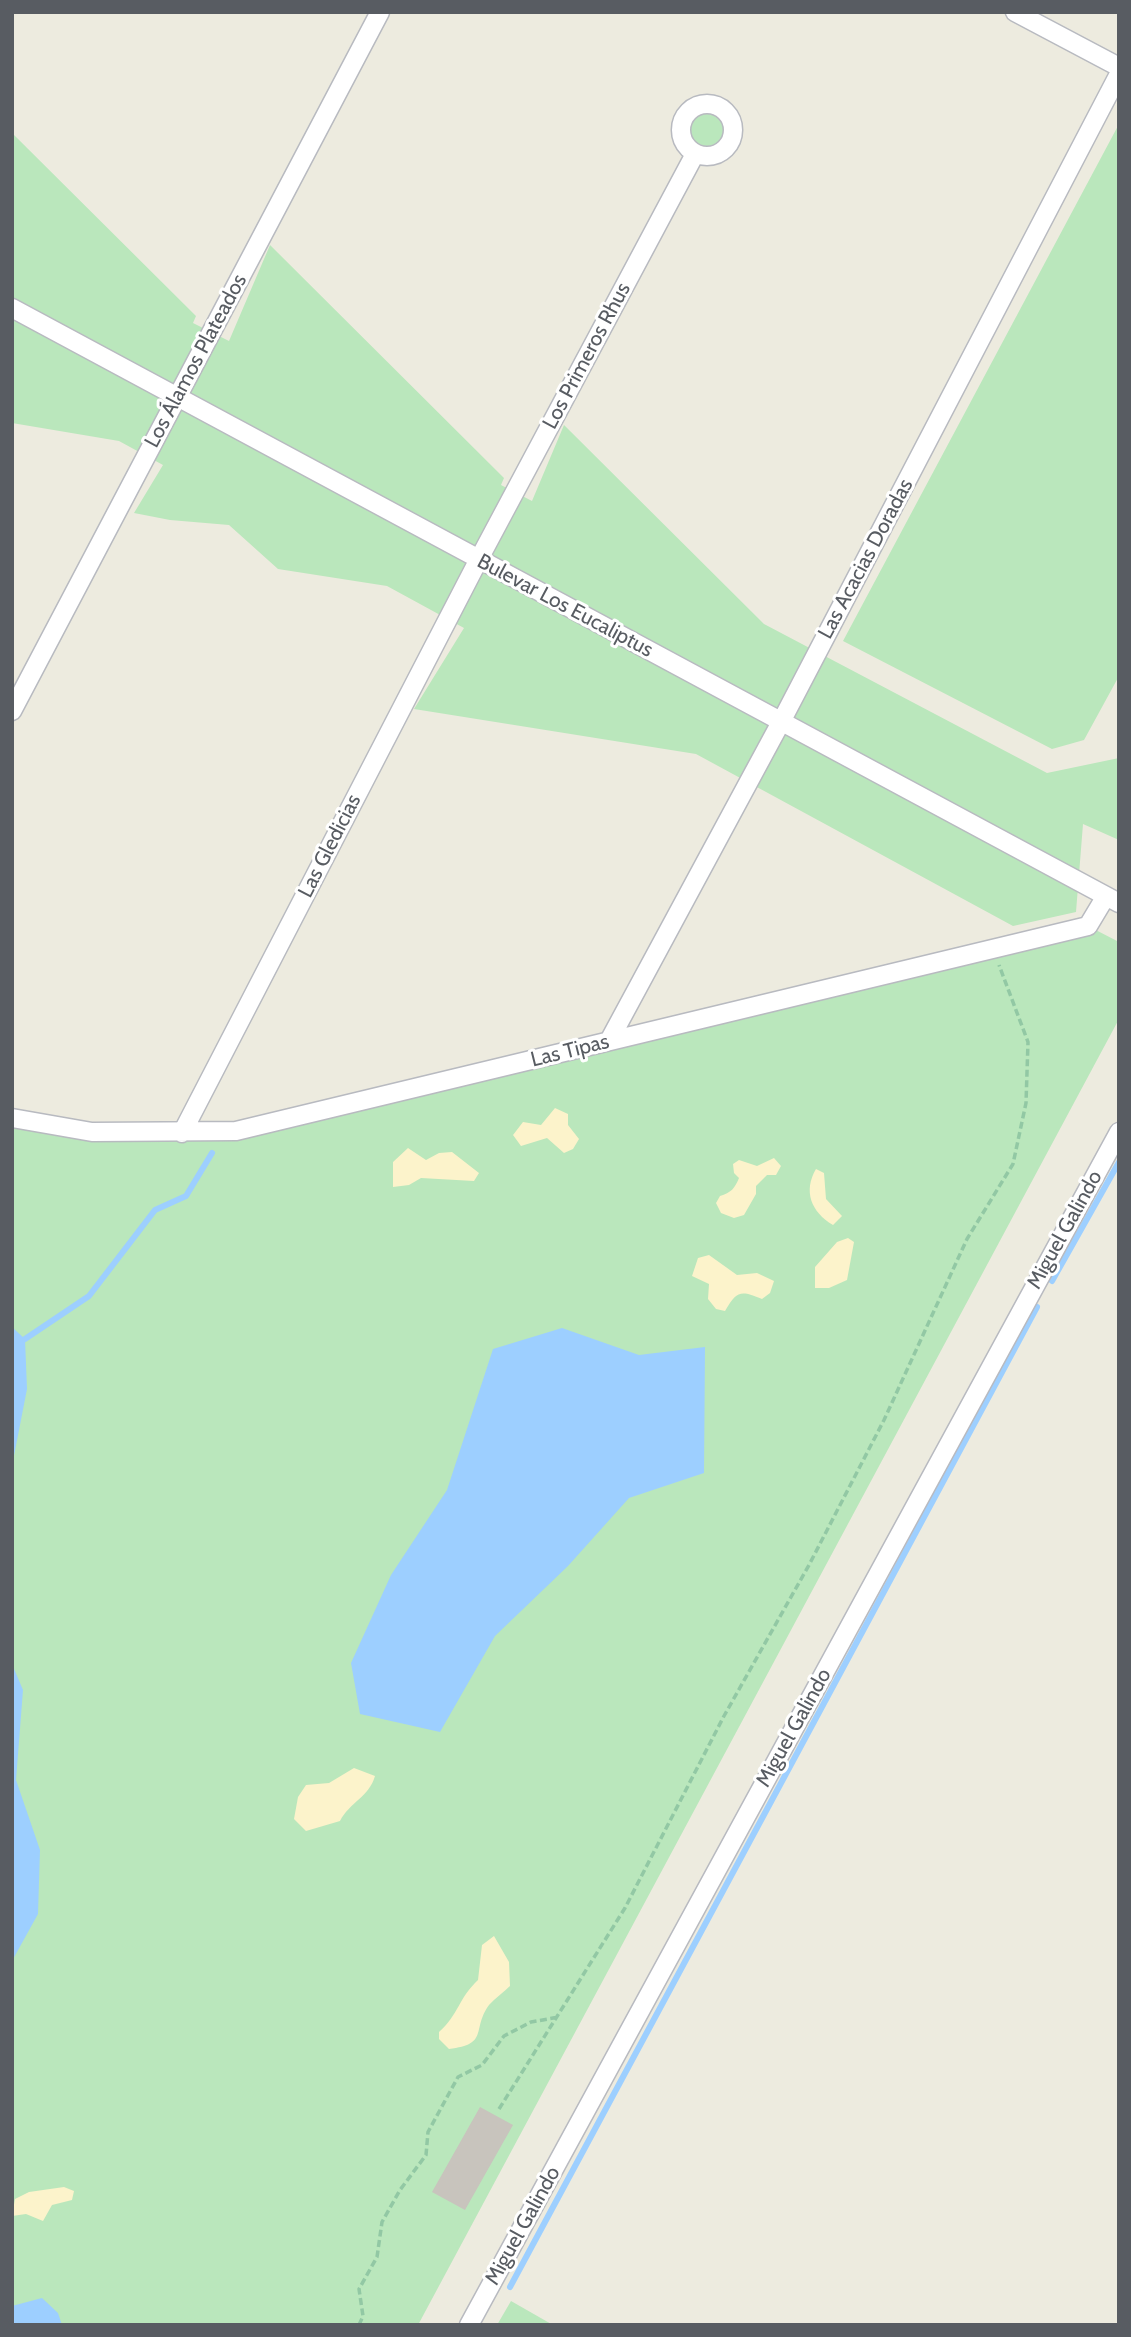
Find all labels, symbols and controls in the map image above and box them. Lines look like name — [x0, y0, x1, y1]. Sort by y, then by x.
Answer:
street label: Los Álamos Plateados — [140, 270, 252, 452]
street label: Los Primeros Rhus — [538, 278, 636, 434]
street label: Las Acacias Doradas — [813, 475, 919, 643]
street label: Bulevar Los Eucaliptus — [473, 549, 657, 663]
street label: Las Gledicias — [293, 790, 367, 902]
street label: Las Tipas — [528, 1029, 612, 1073]
street label: Miguel Galindo — [1022, 1166, 1108, 1294]
street label: Miguel Galindo — [751, 1664, 837, 1792]
street label: Miguel Galindo — [480, 2162, 566, 2290]

